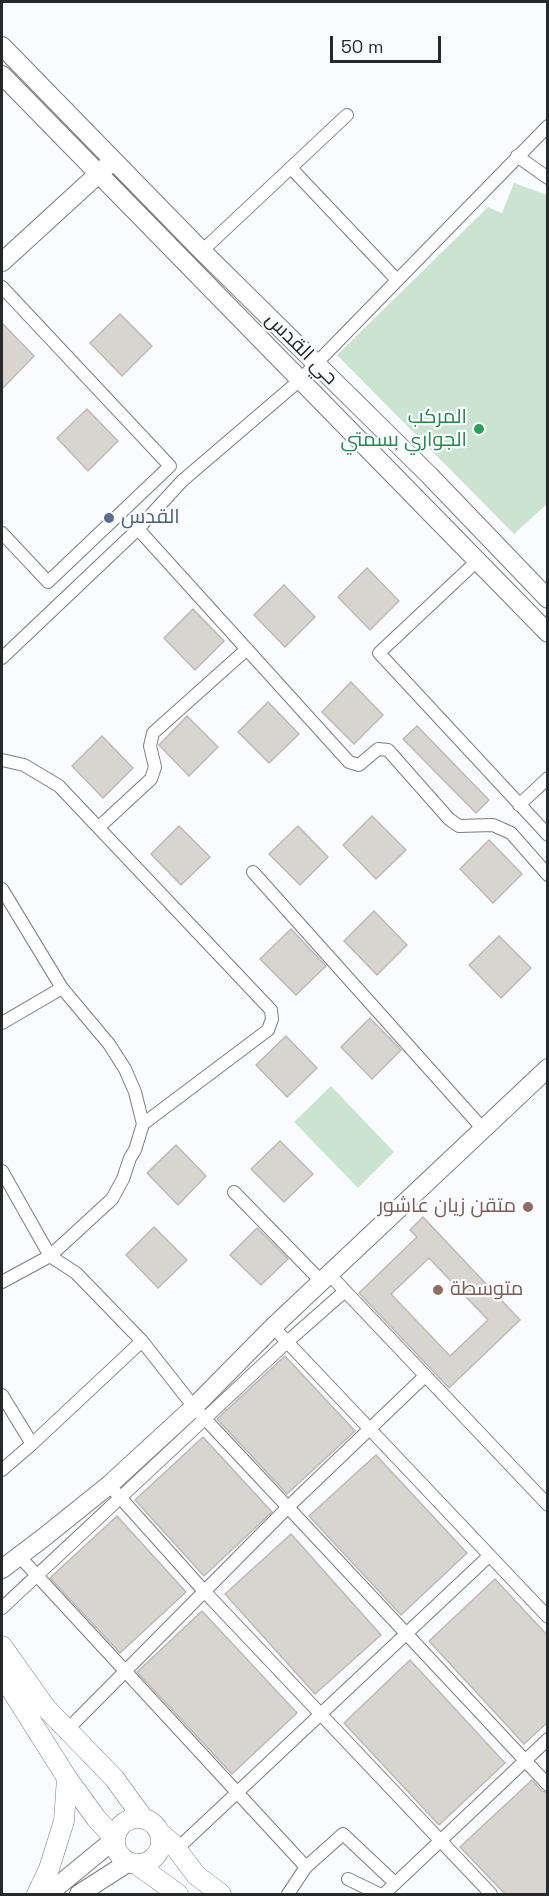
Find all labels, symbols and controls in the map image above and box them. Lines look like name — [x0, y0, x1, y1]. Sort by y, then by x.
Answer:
scale bar — [333, 24, 444, 62]
text: 50 m — [341, 35, 383, 58]
street label: حي القدس — [260, 308, 342, 390]
place label: المركب الجواري بسمتي — [341, 406, 467, 453]
marker: المركب الجواري بسمتي — [472, 422, 486, 436]
place label: القدس — [121, 506, 180, 530]
marker: القدس — [102, 511, 116, 525]
place label: متقن زيان عاشور — [378, 1195, 516, 1219]
marker: متقن زيان عاشور — [521, 1200, 535, 1214]
place label: متوسطة — [450, 1278, 523, 1302]
marker: متوسطة — [431, 1283, 445, 1297]

